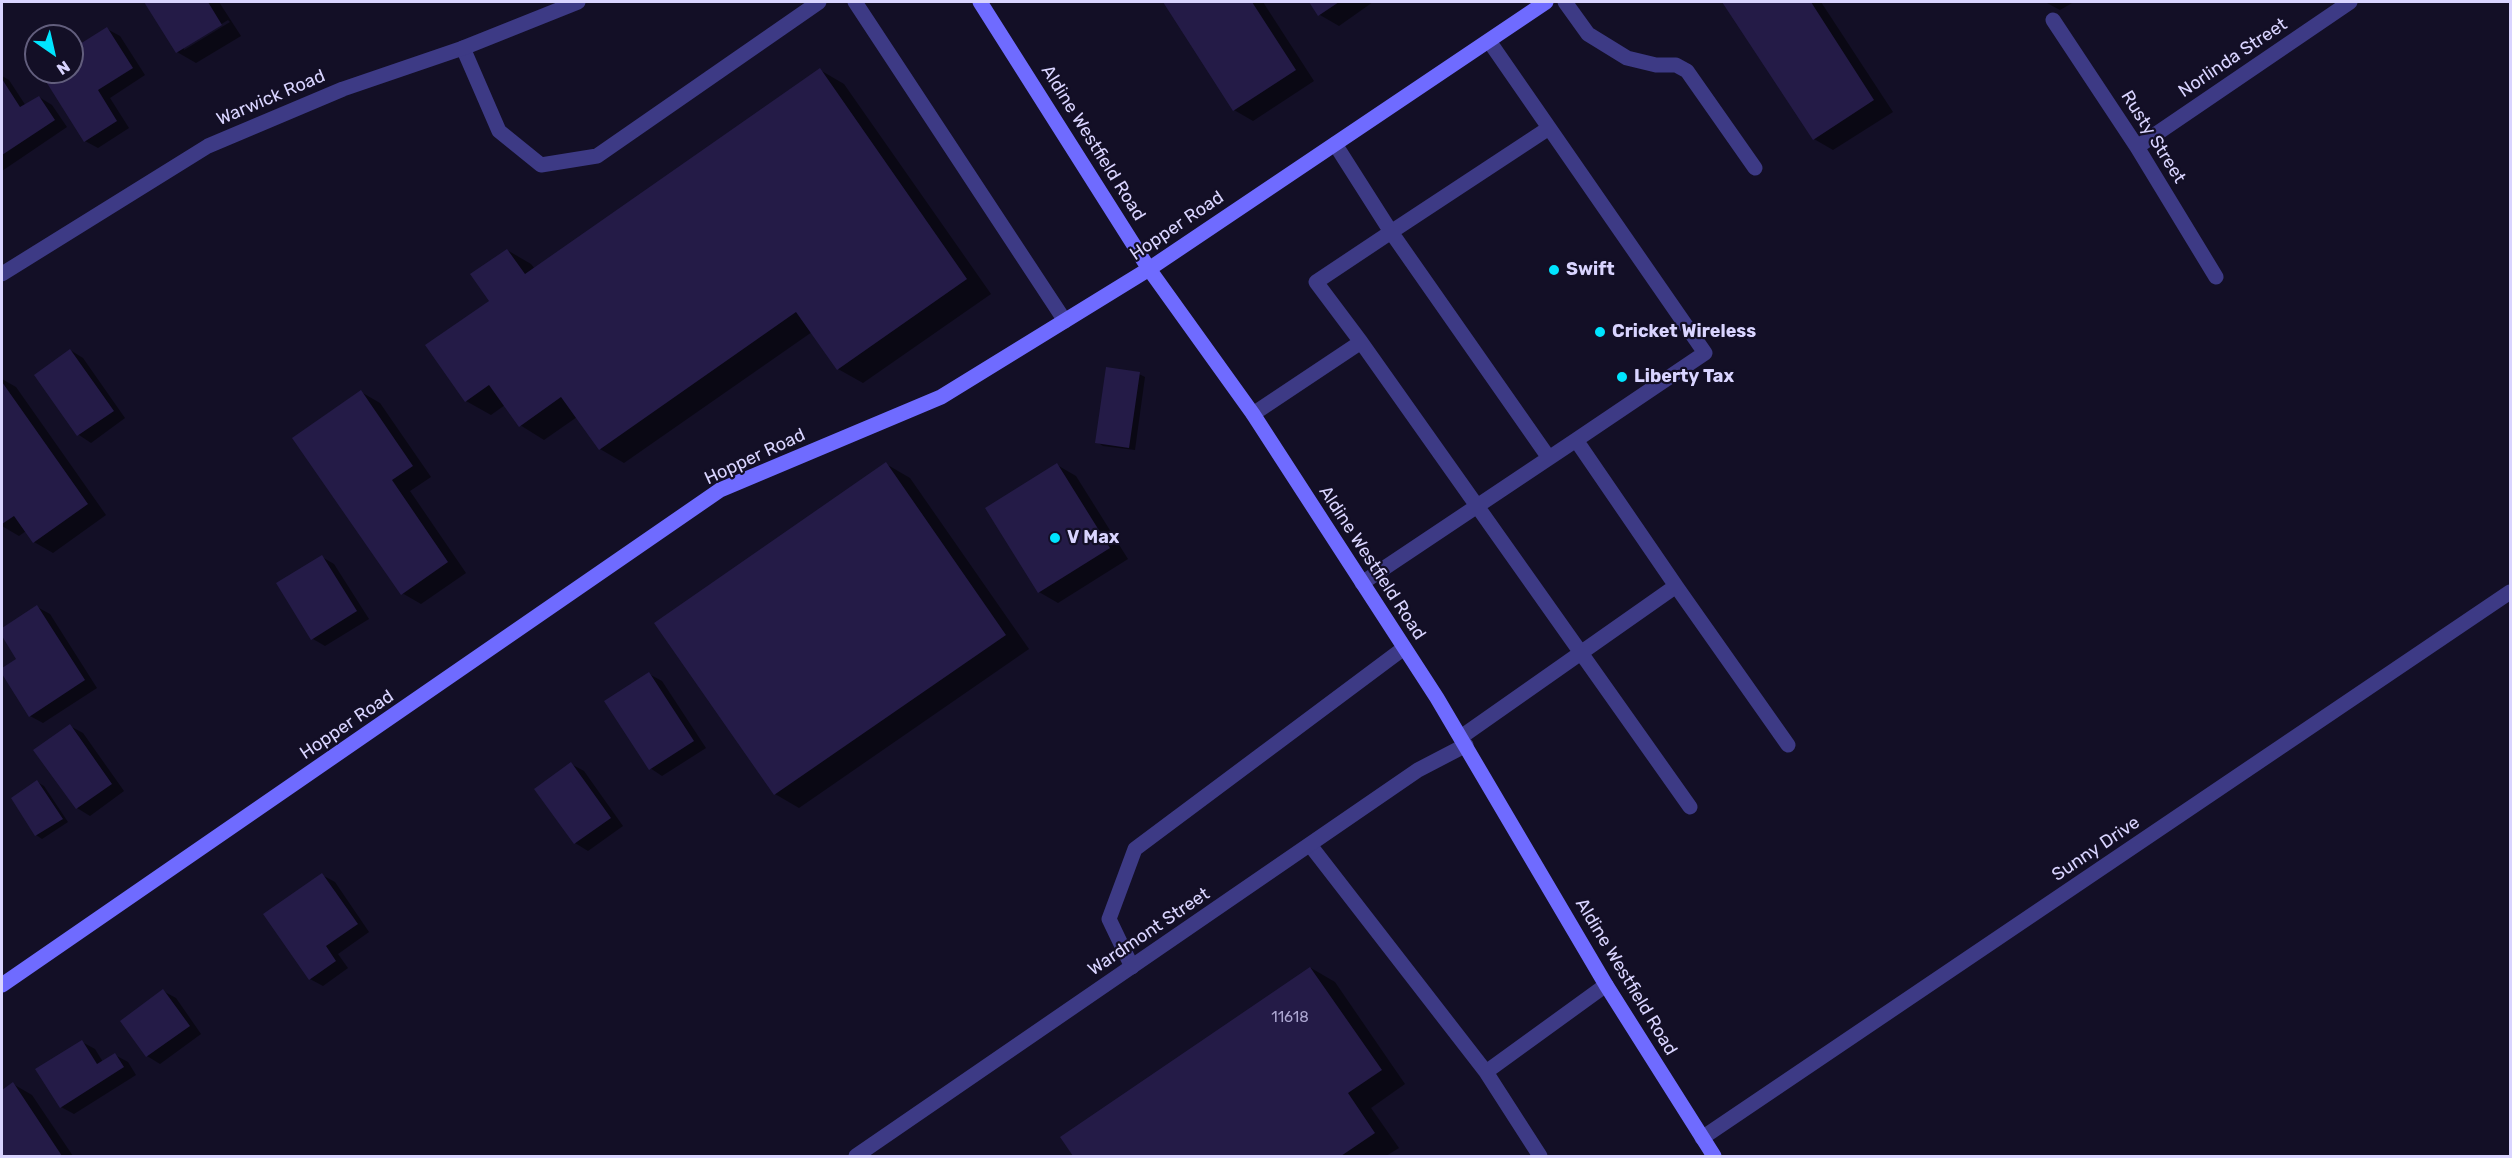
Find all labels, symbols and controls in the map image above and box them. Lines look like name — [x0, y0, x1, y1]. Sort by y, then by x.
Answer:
street label: Norlinda Street — [2175, 14, 2291, 102]
north arrow — [24, 24, 84, 84]
text: N — [53, 57, 73, 79]
street label: Aldine Westfield Road — [1036, 61, 1150, 225]
street label: Warwick Road — [213, 65, 329, 131]
street label: Rusty Street — [2116, 87, 2190, 187]
street label: Hopper Road — [1126, 187, 1228, 265]
place label: Swift — [1566, 259, 1615, 281]
marker: Swift — [1547, 263, 1561, 277]
place label: Cricket Wireless — [1612, 321, 1756, 343]
marker: Cricket Wireless — [1593, 325, 1607, 339]
place label: Liberty Tax — [1634, 366, 1734, 388]
marker: Liberty Tax — [1615, 370, 1629, 384]
street label: Hopper Road — [701, 424, 809, 490]
street label: Aldine Westfield Road — [1314, 482, 1430, 644]
place label: V Max — [1067, 527, 1119, 549]
marker: V Max — [1048, 531, 1062, 545]
street label: Hopper Road — [296, 686, 398, 764]
street label: Sunny Drive — [2048, 812, 2144, 886]
street label: Wardmont Street — [1084, 883, 1214, 981]
street label: Aldine Westfield Road — [1571, 895, 1681, 1059]
house number: 11618 — [1271, 1009, 1309, 1027]

